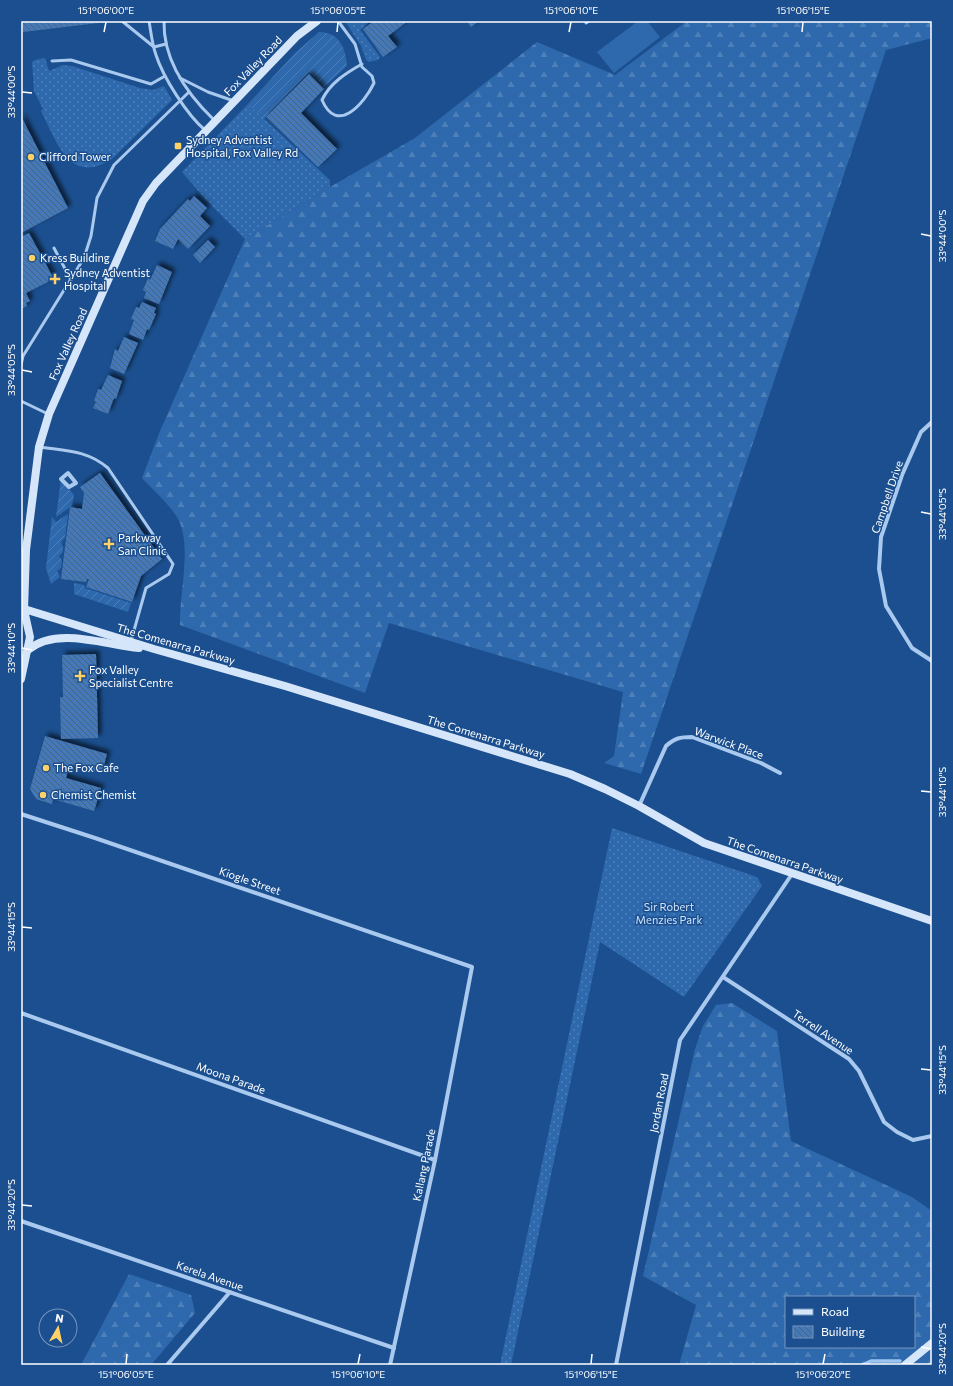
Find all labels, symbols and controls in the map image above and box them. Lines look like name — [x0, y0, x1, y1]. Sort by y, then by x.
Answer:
text: 151°06'00"E — [78, 4, 134, 16]
text: 151°06'05"E — [310, 4, 366, 16]
text: 151°06'10"E — [544, 4, 598, 16]
text: 151°06'15"E — [776, 4, 830, 16]
street label: Fox Valley Road — [221, 33, 284, 98]
text: 33°44'00"S — [5, 66, 17, 118]
place label: Sydney Adventist Hospital, Fox Valley Rd — [186, 133, 298, 159]
marker: Sydney Adventist Hospital, Fox Valley Rd — [173, 141, 183, 151]
place label: Clifford Tower — [39, 150, 112, 163]
marker: Clifford Tower — [26, 152, 36, 162]
text: 33°44'00"S — [936, 210, 948, 262]
place label: Kress Building — [40, 251, 110, 264]
marker: Kress Building — [27, 253, 37, 263]
place label: Sydney Adventist Hospital — [64, 266, 150, 292]
marker: Sydney Adventist Hospital — [49, 273, 61, 285]
street label: Fox Valley Road — [46, 306, 89, 382]
text: 33°44'05"S — [5, 344, 17, 396]
street label: Campbell Drive — [868, 459, 905, 535]
text: 33°44'05"S — [936, 488, 948, 540]
place label: Parkway San Clinic — [118, 531, 166, 557]
marker: Parkway San Clinic — [103, 538, 115, 550]
street label: The Comenarra Parkway — [116, 620, 237, 667]
text: 33°44'10"S — [5, 623, 17, 673]
place label: Fox Valley Specialist Centre — [89, 663, 173, 689]
marker: Fox Valley Specialist Centre — [74, 670, 86, 682]
street label: The Comenarra Parkway — [426, 712, 547, 761]
street label: Warwick Place — [693, 724, 766, 761]
place label: The Fox Cafe — [54, 761, 119, 774]
marker: The Fox Cafe — [41, 763, 51, 773]
text: 33°44'10"S — [936, 767, 948, 817]
place label: Chemist Chemist — [51, 788, 137, 801]
marker: Chemist Chemist — [38, 790, 48, 800]
street label: The Comenarra Parkway — [725, 833, 845, 886]
street label: Kiogle Street — [218, 864, 283, 897]
park label: Sir Robert Menzies Park — [636, 900, 702, 926]
text: 33°44'15"S — [5, 902, 17, 952]
street label: Terrell Avenue — [790, 1006, 856, 1057]
text: 33°44'15"S — [936, 1045, 948, 1095]
street label: Moona Parade — [195, 1059, 268, 1096]
street label: Jordan Road — [646, 1072, 672, 1134]
street label: Kallang Parade — [409, 1127, 438, 1202]
text: 33°44'20"S — [5, 1179, 17, 1231]
street label: Kerela Avenue — [175, 1258, 246, 1293]
legend — [785, 1296, 915, 1348]
text: Road — [821, 1304, 849, 1318]
north arrow — [38, 1308, 78, 1348]
text: N — [55, 1311, 65, 1325]
text: 33°44'20"S — [936, 1323, 948, 1375]
text: Building — [821, 1324, 865, 1338]
text: 151°06'05"E — [98, 1368, 154, 1380]
text: 151°06'10"E — [331, 1368, 385, 1380]
text: 151°06'15"E — [564, 1368, 618, 1380]
text: 151°06'20"E — [795, 1368, 851, 1380]

